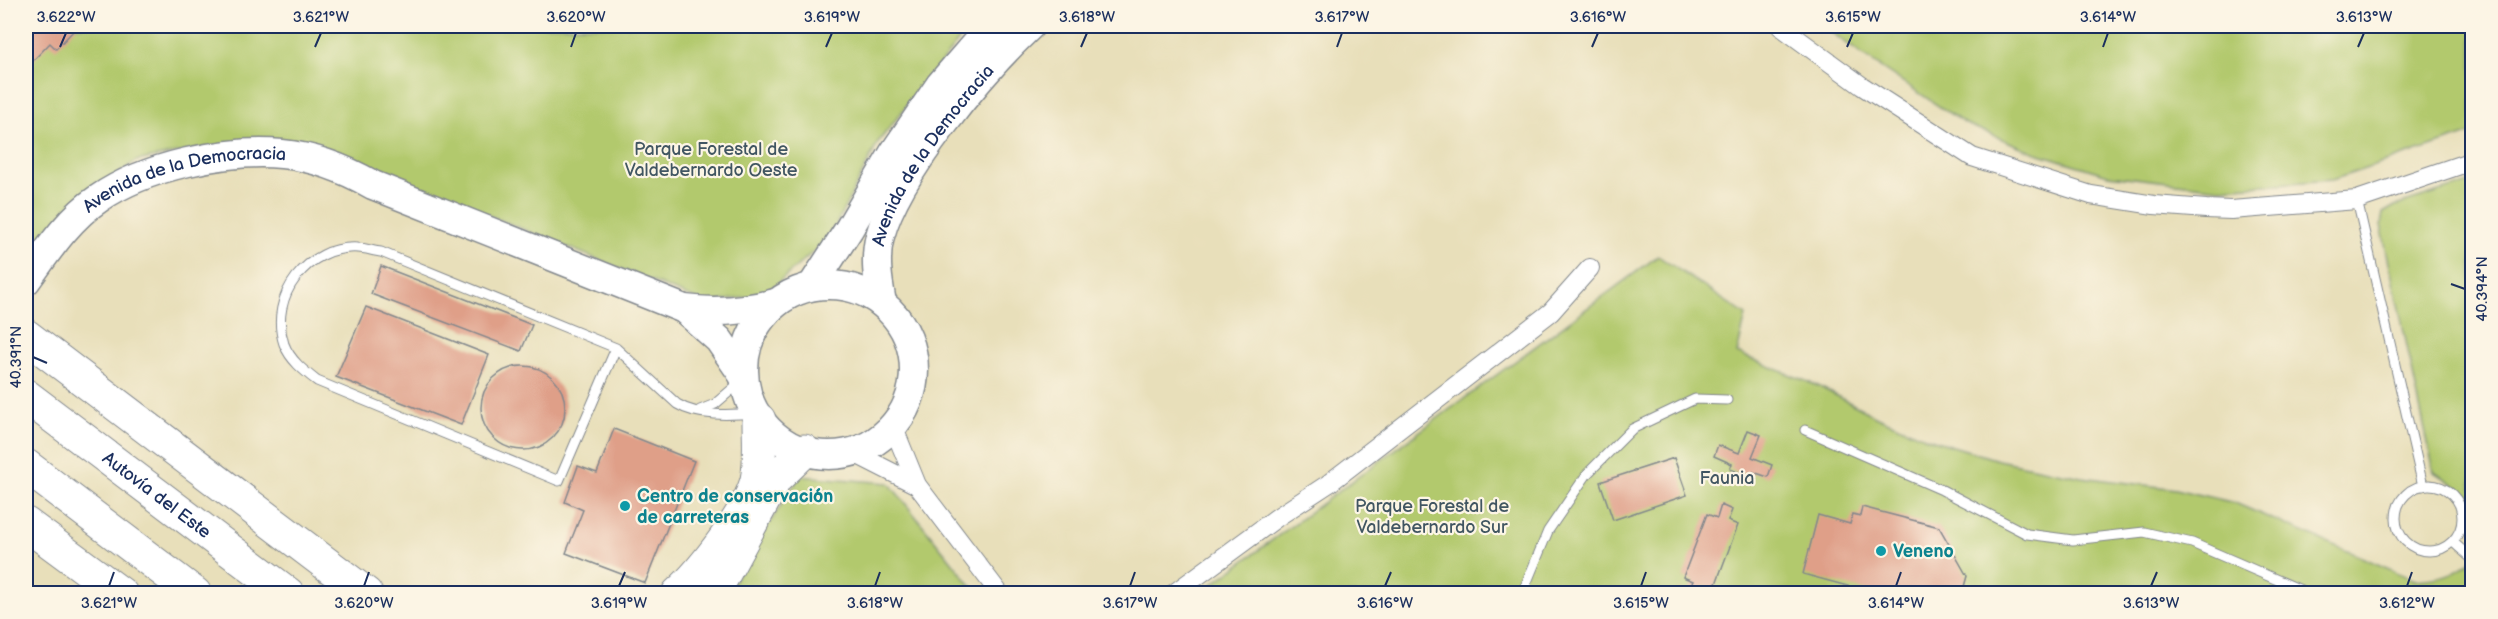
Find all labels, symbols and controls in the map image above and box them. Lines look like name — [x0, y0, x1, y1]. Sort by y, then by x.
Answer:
text: 3.622°W — [36, 8, 96, 27]
text: 3.621°W — [293, 8, 349, 27]
text: 3.620°W — [546, 8, 606, 27]
text: 3.619°W — [804, 8, 861, 27]
text: 3.618°W — [1059, 8, 1116, 27]
text: 3.617°W — [1314, 8, 1370, 27]
text: 3.616°W — [1570, 8, 1627, 27]
text: 3.615°W — [1825, 8, 1881, 27]
text: 3.614°W — [2080, 8, 2136, 27]
text: 3.613°W — [2336, 8, 2393, 27]
street label: Avenida de la Democracia — [868, 60, 998, 248]
park label: Parque Forestal de Valdebernardo Oeste — [625, 139, 798, 181]
street label: Avenida de la Democracia — [79, 143, 287, 217]
text: 40.394°N — [2473, 256, 2492, 322]
text: 40.391°N — [7, 326, 26, 388]
street label: Autovía del Este — [99, 447, 215, 543]
park label: Faunia — [1700, 468, 1754, 489]
place label: Centro de conservación de carreteras — [637, 486, 833, 528]
park label: Parque Forestal de Valdebernardo Sur — [1355, 496, 1509, 538]
marker: Centro de conservación de carreteras — [618, 499, 632, 513]
place label: Veneno — [1893, 541, 1954, 562]
marker: Veneno — [1874, 544, 1888, 558]
text: 3.621°W — [81, 594, 137, 613]
text: 3.620°W — [334, 594, 394, 613]
text: 3.619°W — [591, 594, 648, 613]
text: 3.618°W — [847, 594, 904, 613]
text: 3.617°W — [1102, 594, 1158, 613]
text: 3.616°W — [1357, 594, 1414, 613]
text: 3.615°W — [1613, 594, 1669, 613]
text: 3.614°W — [1868, 594, 1924, 613]
text: 3.613°W — [2123, 594, 2180, 613]
text: 3.612°W — [2379, 594, 2435, 613]

